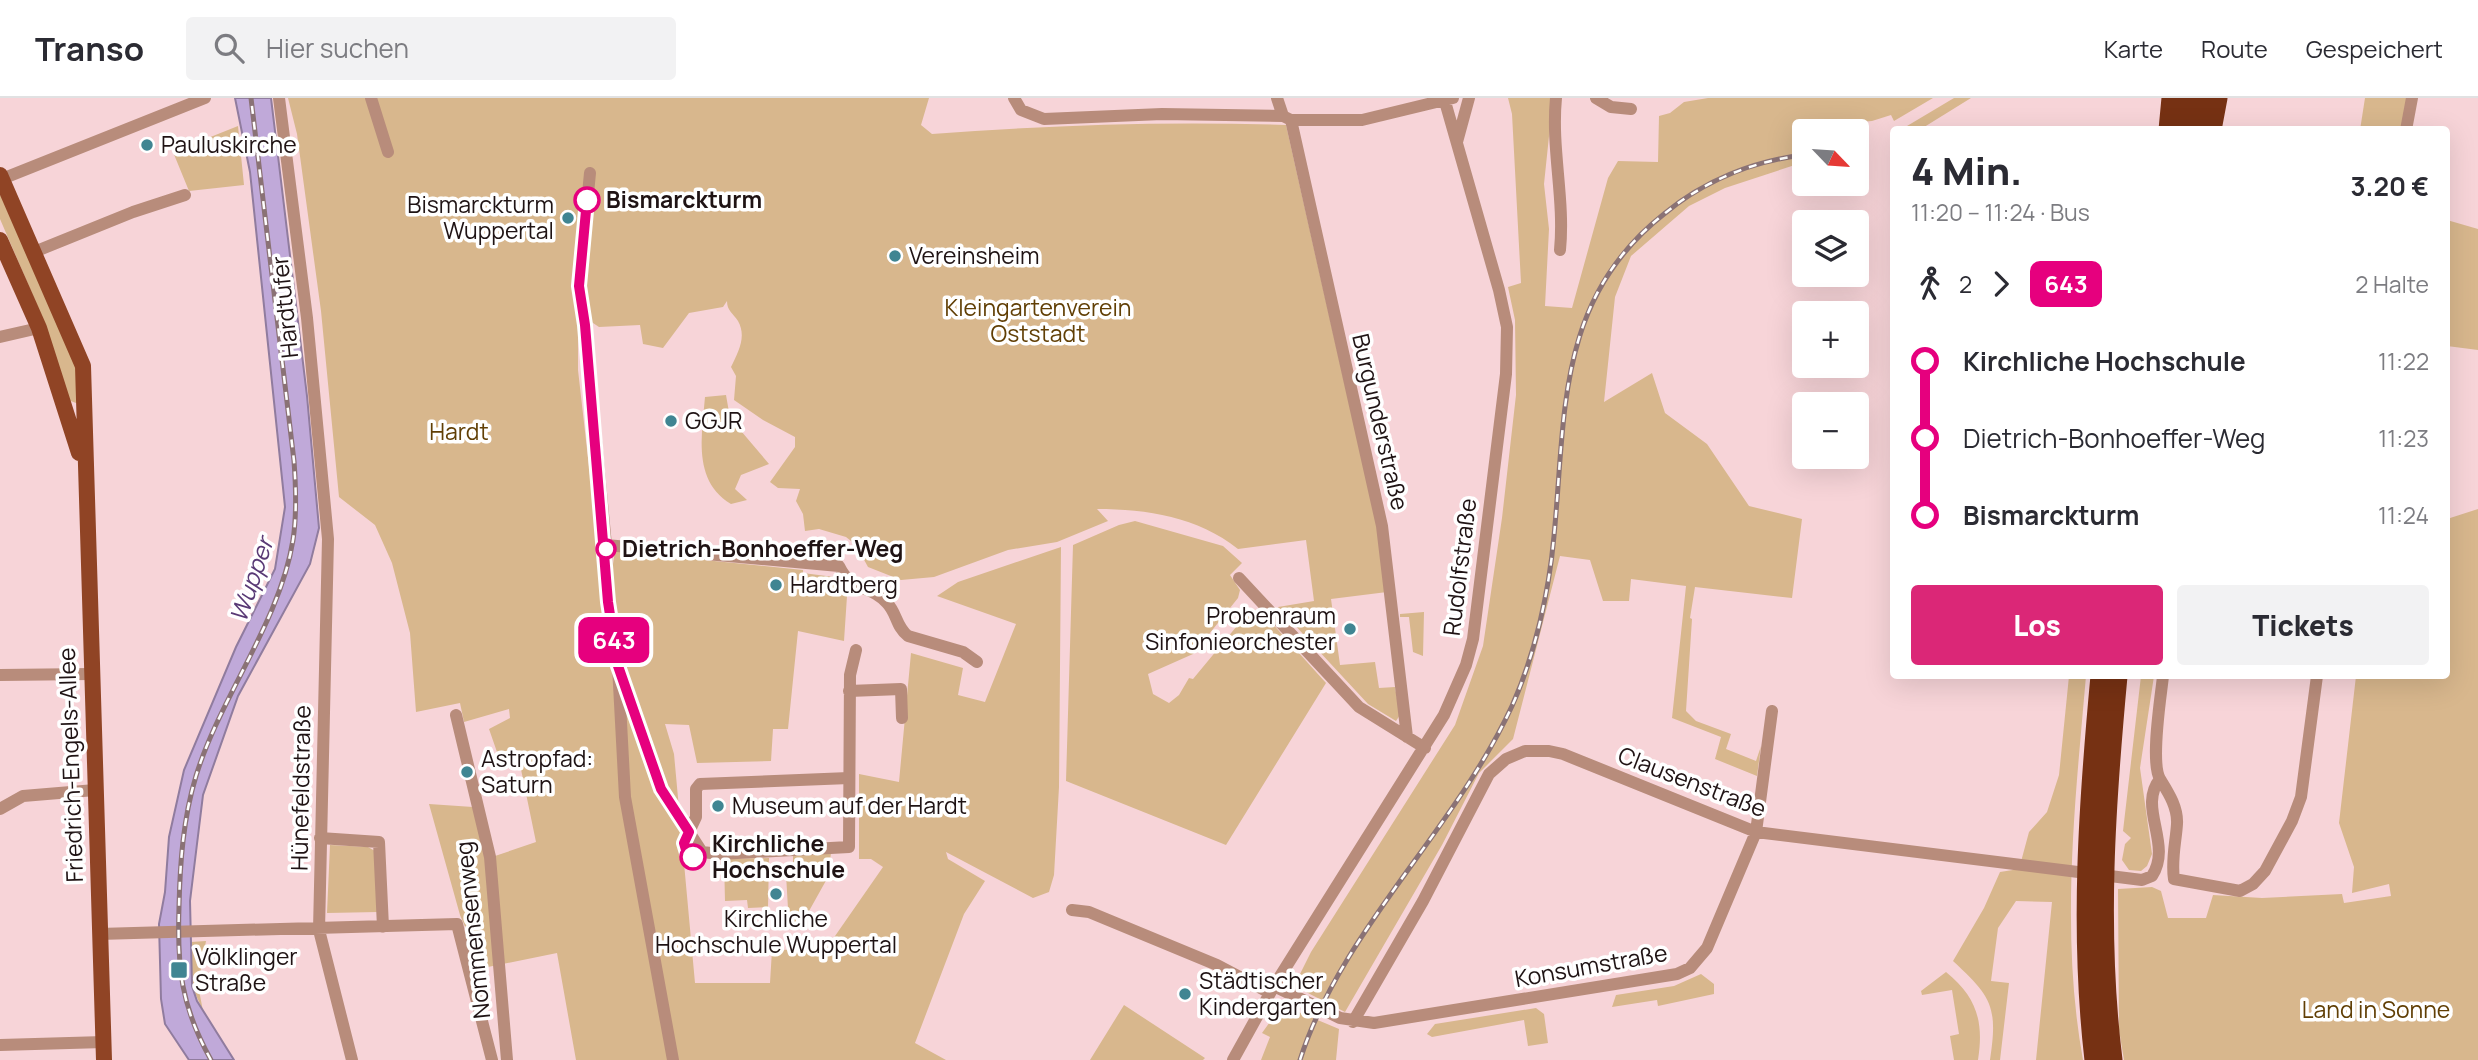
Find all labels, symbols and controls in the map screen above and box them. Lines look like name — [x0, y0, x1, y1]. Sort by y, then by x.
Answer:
search box — [186, 17, 676, 80]
text: Transo — [35, 26, 144, 71]
icon: search — [210, 29, 248, 67]
text: Hier suchen — [266, 30, 409, 66]
text: Karte — [2104, 32, 2163, 65]
text: Route — [2201, 32, 2268, 65]
text: Gespeichert — [2306, 32, 2443, 65]
north arrow — [1792, 119, 1869, 196]
map controls — [1792, 119, 1869, 469]
place label: Pauluskirche — [161, 128, 297, 160]
marker: Pauluskirche — [139, 137, 155, 153]
text: 4 Min. — [1911, 144, 2022, 196]
text: 3.20 € — [2350, 168, 2429, 204]
place label: Bismarckturm — [606, 183, 762, 215]
marker: Bismarckturm — [574, 187, 600, 213]
place label: Bismarckturm Wuppertal — [407, 188, 554, 246]
text: 11:20 – 11:24 · Bus — [1911, 196, 2090, 228]
marker: Bismarckturm Wuppertal — [560, 210, 576, 226]
button: layers — [1792, 210, 1869, 287]
place label: Vereinsheim — [909, 239, 1040, 271]
marker: Vereinsheim — [887, 248, 903, 264]
street label: Hardtufer — [263, 254, 305, 360]
icon: walk — [1911, 265, 1949, 303]
icon: forward — [1982, 265, 2020, 303]
text: 643 — [2044, 267, 2088, 300]
text: 2 — [1959, 268, 1972, 300]
text: 2 Halte — [2355, 268, 2429, 300]
park label: Kleingartenverein Oststadt — [945, 291, 1131, 349]
button: + — [1792, 301, 1869, 378]
street label: Burgunderstraße — [1345, 330, 1417, 513]
text: Kirchliche Hochschule — [1963, 343, 2246, 379]
text: 11:22 — [2378, 345, 2429, 377]
button: − — [1792, 392, 1869, 469]
place label: GGJR — [685, 404, 743, 436]
marker: GGJR — [663, 413, 679, 429]
park label: Hardt — [429, 415, 489, 447]
text: Dietrich-Bonhoeffer-Weg — [1963, 420, 2266, 456]
text: 11:23 — [2378, 422, 2429, 454]
street label: Rudolfstraße — [1435, 496, 1483, 637]
text: Bismarckturm — [1963, 497, 2139, 533]
text: 11:24 — [2378, 499, 2429, 531]
water label: Wupper — [221, 530, 281, 626]
place label: Dietrich-Bonhoeffer-Weg — [622, 532, 904, 564]
marker: Dietrich-Bonhoeffer-Weg — [596, 539, 616, 559]
place label: Hardtberg — [790, 568, 898, 600]
marker: Hardtberg — [768, 577, 784, 593]
button: Los — [1911, 585, 2163, 665]
button: Tickets — [2177, 585, 2429, 665]
place label: Probenraum Sinfonieorchester — [1145, 599, 1336, 657]
line badge: 643 — [574, 617, 654, 663]
marker: Probenraum Sinfonieorchester — [1342, 621, 1358, 637]
text: 643 — [592, 623, 636, 656]
street label: Friedrich-Engels-Allee — [50, 647, 90, 883]
street label: Hünefeldstraße — [283, 705, 317, 871]
street label: Clausenstraße — [1614, 738, 1771, 824]
place label: Astropfad: Saturn — [481, 742, 593, 800]
marker: Astropfad: Saturn — [459, 764, 475, 780]
place label: Museum auf der Hardt — [732, 789, 967, 821]
marker: Museum auf der Hardt — [710, 798, 726, 814]
place label: Kirchliche Hochschule — [712, 827, 845, 885]
street label: Nommensenweg — [447, 840, 497, 1020]
marker: Kirchliche Hochschule — [680, 844, 706, 870]
marker: Kirchliche Hochschule Wuppertal — [768, 886, 784, 902]
place label: Kirchliche Hochschule Wuppertal — [655, 902, 897, 960]
street label: Konsumstraße — [1512, 936, 1670, 994]
place label: Völklinger Straße — [195, 940, 298, 998]
marker: Völklinger Straße — [169, 960, 189, 980]
place label: Städtischer Kindergarten — [1199, 964, 1337, 1022]
marker: Städtischer Kindergarten — [1177, 986, 1193, 1002]
park label: Land in Sonne — [2302, 993, 2450, 1025]

